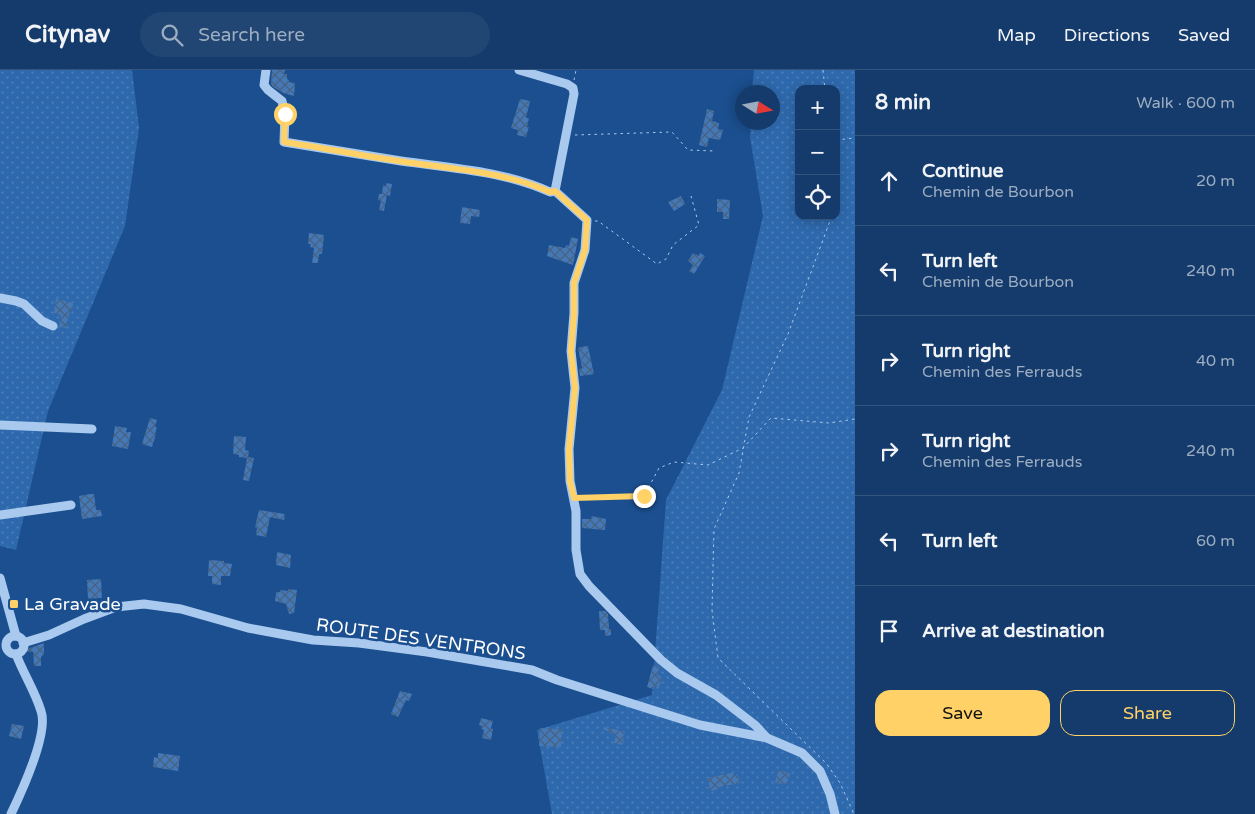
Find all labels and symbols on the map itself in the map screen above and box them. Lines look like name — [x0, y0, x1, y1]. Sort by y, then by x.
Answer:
north arrow — [735, 85, 780, 130]
route start — [274, 103, 297, 126]
route end — [633, 485, 656, 508]
place label: La Gravade — [24, 593, 121, 615]
marker: La Gravade — [8, 598, 20, 610]
street label: ROUTE DES VENTRONS — [315, 613, 527, 665]

